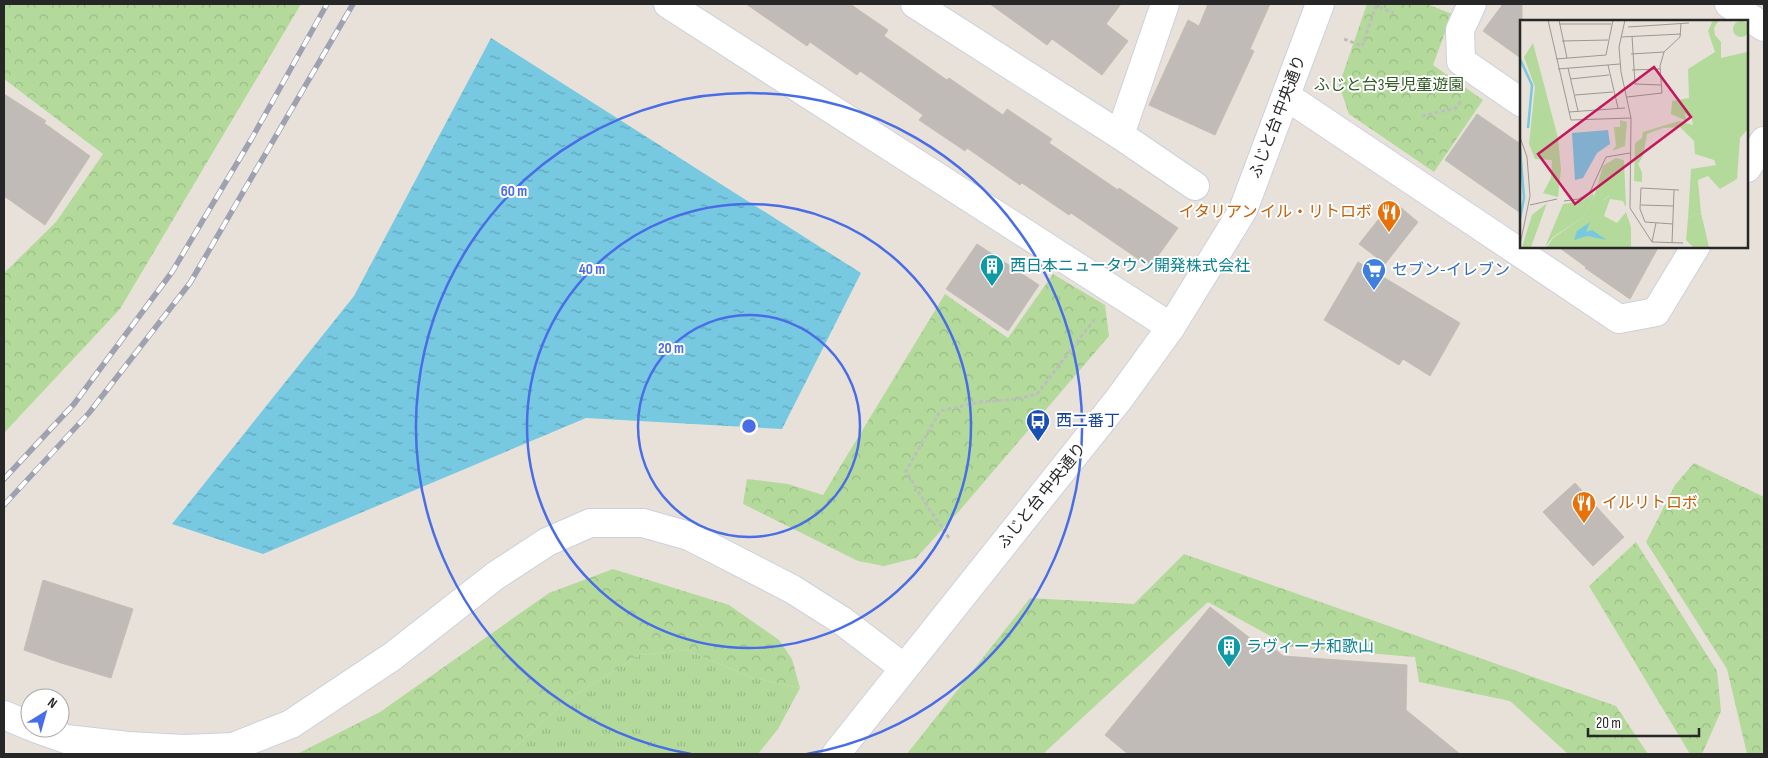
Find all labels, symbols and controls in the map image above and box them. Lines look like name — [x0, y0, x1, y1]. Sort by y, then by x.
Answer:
inset map — [1520, 20, 1748, 248]
street label: ふじと台 中央通り — [1246, 53, 1310, 181]
park label: ふじと台3号児童遊園 — [1314, 76, 1464, 95]
text: 60 m — [501, 182, 527, 201]
restaurant icon: イタリアン イル・リトロボ — [1376, 199, 1402, 233]
place label: イタリアン イル・リトロボ — [1179, 203, 1372, 222]
building icon: 西日本ニュータウン開発株式会社 — [979, 253, 1005, 287]
place label: 西日本ニュータウン開発株式会社 — [1010, 257, 1250, 276]
supermarket icon: セブン-イレブン — [1361, 257, 1387, 291]
text: 40 m — [579, 260, 605, 279]
place label: セブン-イレブン — [1392, 261, 1510, 280]
text: 20 m — [658, 339, 684, 358]
bus stop icon: 西二番丁 — [1025, 408, 1051, 442]
place label: 西二番丁 — [1056, 412, 1120, 431]
centre of rings — [740, 417, 758, 435]
street label: ふじと台 中央通り — [994, 439, 1090, 553]
restaurant icon: イルリトロボ — [1571, 490, 1597, 524]
place label: イルリトロボ — [1602, 494, 1698, 513]
building icon: ラヴィーナ和歌山 — [1216, 634, 1242, 668]
place label: ラヴィーナ和歌山 — [1246, 638, 1374, 657]
north arrow — [20, 688, 70, 738]
text: N — [44, 694, 61, 712]
scale bar — [1588, 706, 1699, 738]
text: 20 m — [1596, 714, 1621, 733]

